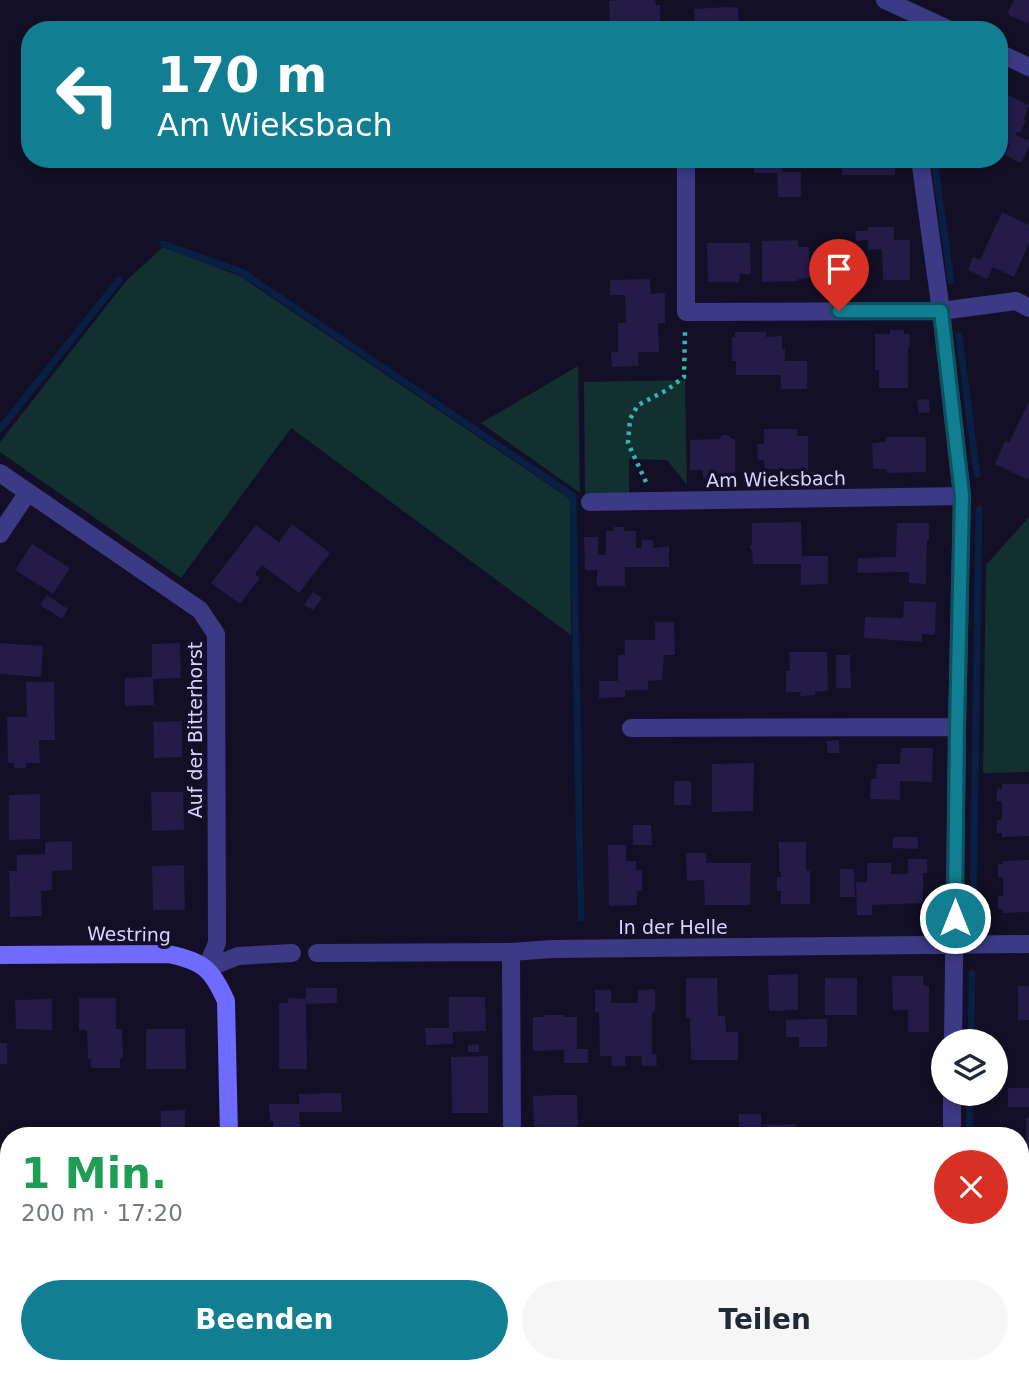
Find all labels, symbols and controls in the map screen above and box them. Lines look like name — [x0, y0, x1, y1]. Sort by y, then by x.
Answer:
text: 170 m — [157, 47, 327, 104]
icon: left — [42, 49, 133, 140]
text: Am Wieksbach — [157, 106, 393, 144]
pin — [809, 239, 869, 311]
icon: arrive — [820, 250, 858, 288]
street label: Am Wieksbach — [706, 467, 846, 491]
street label: Auf der Bitterhorst — [184, 642, 206, 818]
position arrow — [918, 881, 992, 955]
street label: In der Helle — [618, 916, 728, 938]
street label: Westring — [87, 922, 171, 946]
map controls — [931, 1029, 1008, 1106]
button: layers — [931, 1029, 1008, 1106]
text: 1 Min. — [21, 1149, 167, 1198]
button: close — [934, 1150, 1008, 1224]
text: 200 m · 17:20 — [21, 1200, 183, 1226]
button: Beenden — [21, 1280, 508, 1360]
button: Teilen — [522, 1280, 1008, 1360]

